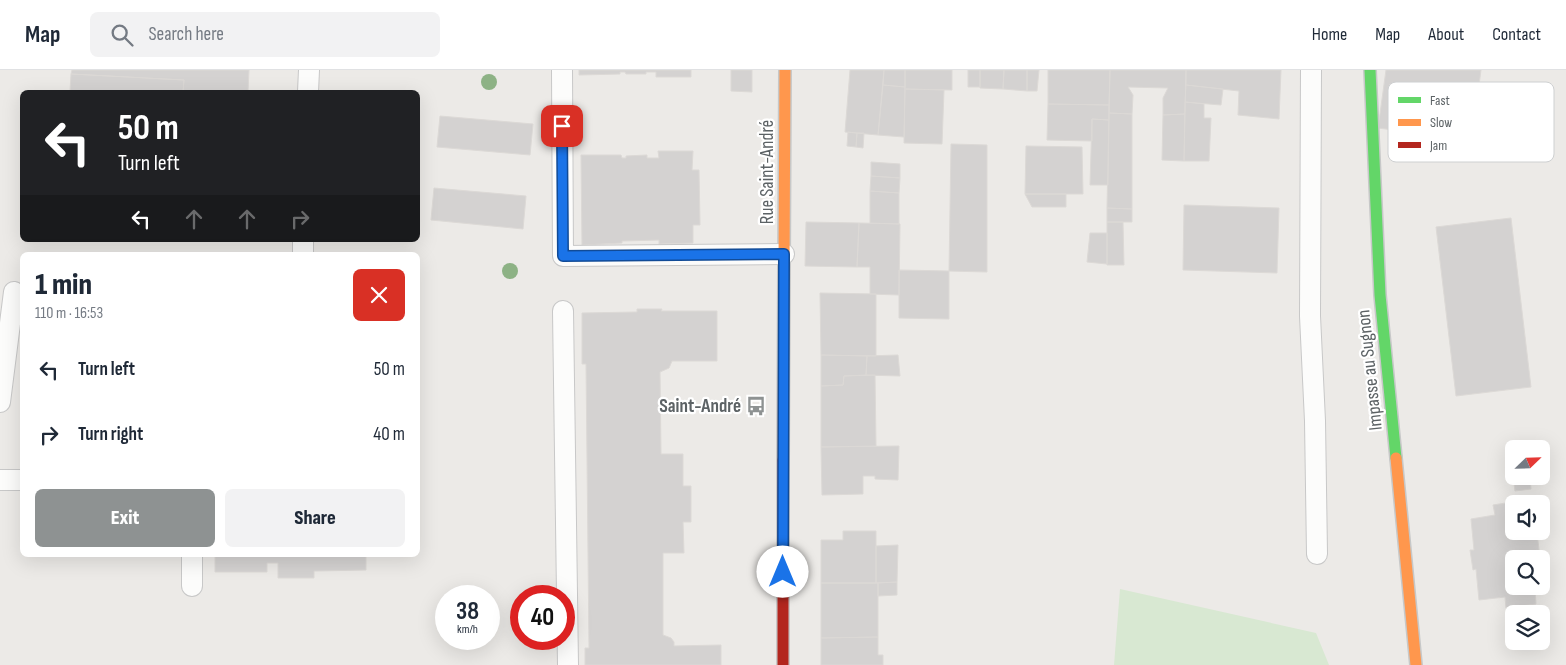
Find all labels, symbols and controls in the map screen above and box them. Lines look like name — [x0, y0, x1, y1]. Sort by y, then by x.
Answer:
search box — [90, 12, 440, 57]
text: Map — [25, 20, 60, 49]
icon: search — [108, 21, 136, 49]
text: Search here — [148, 23, 224, 46]
text: Home — [1312, 24, 1347, 45]
text: Map — [1375, 24, 1400, 45]
text: About — [1428, 24, 1464, 45]
text: Contact — [1492, 24, 1541, 45]
legend — [1388, 82, 1554, 162]
text: Fast — [1430, 92, 1450, 109]
pin — [541, 105, 583, 147]
text: 50 m — [118, 107, 179, 150]
icon: left — [35, 110, 100, 175]
icon: arrive — [548, 112, 576, 140]
text: Slow — [1430, 114, 1452, 131]
street label: Rue Saint-André — [756, 120, 779, 224]
text: Jam — [1429, 137, 1447, 154]
text: Turn left — [118, 150, 180, 177]
icon: left — [127, 205, 155, 233]
icon: ahead — [180, 205, 208, 233]
icon: ahead — [233, 205, 261, 233]
icon: right — [286, 205, 314, 233]
text: 1 min — [35, 267, 92, 303]
button: close — [353, 269, 405, 321]
text: 110 m · 16:53 — [35, 304, 103, 323]
street label: Impasse au Sugnon — [1352, 308, 1388, 432]
icon: left — [35, 356, 63, 384]
text: Turn left — [78, 358, 135, 381]
text: 50 m — [374, 358, 405, 381]
place label: Saint-André — [659, 395, 741, 418]
bus stop icon: Saint-André — [745, 395, 767, 417]
icon: right — [35, 421, 63, 449]
text: Turn right — [78, 423, 143, 446]
text: 40 m — [373, 423, 405, 446]
north arrow — [1505, 440, 1550, 485]
map controls — [1505, 440, 1550, 650]
button: Exit — [35, 489, 215, 547]
button: Share — [225, 489, 405, 547]
button: sound — [1505, 495, 1550, 540]
position arrow — [756, 545, 808, 597]
button: search — [1505, 550, 1550, 595]
speed limit sign: 40 — [510, 585, 575, 650]
text: 38 — [456, 596, 479, 627]
button: layers — [1505, 605, 1550, 650]
text: km/h — [457, 622, 478, 637]

